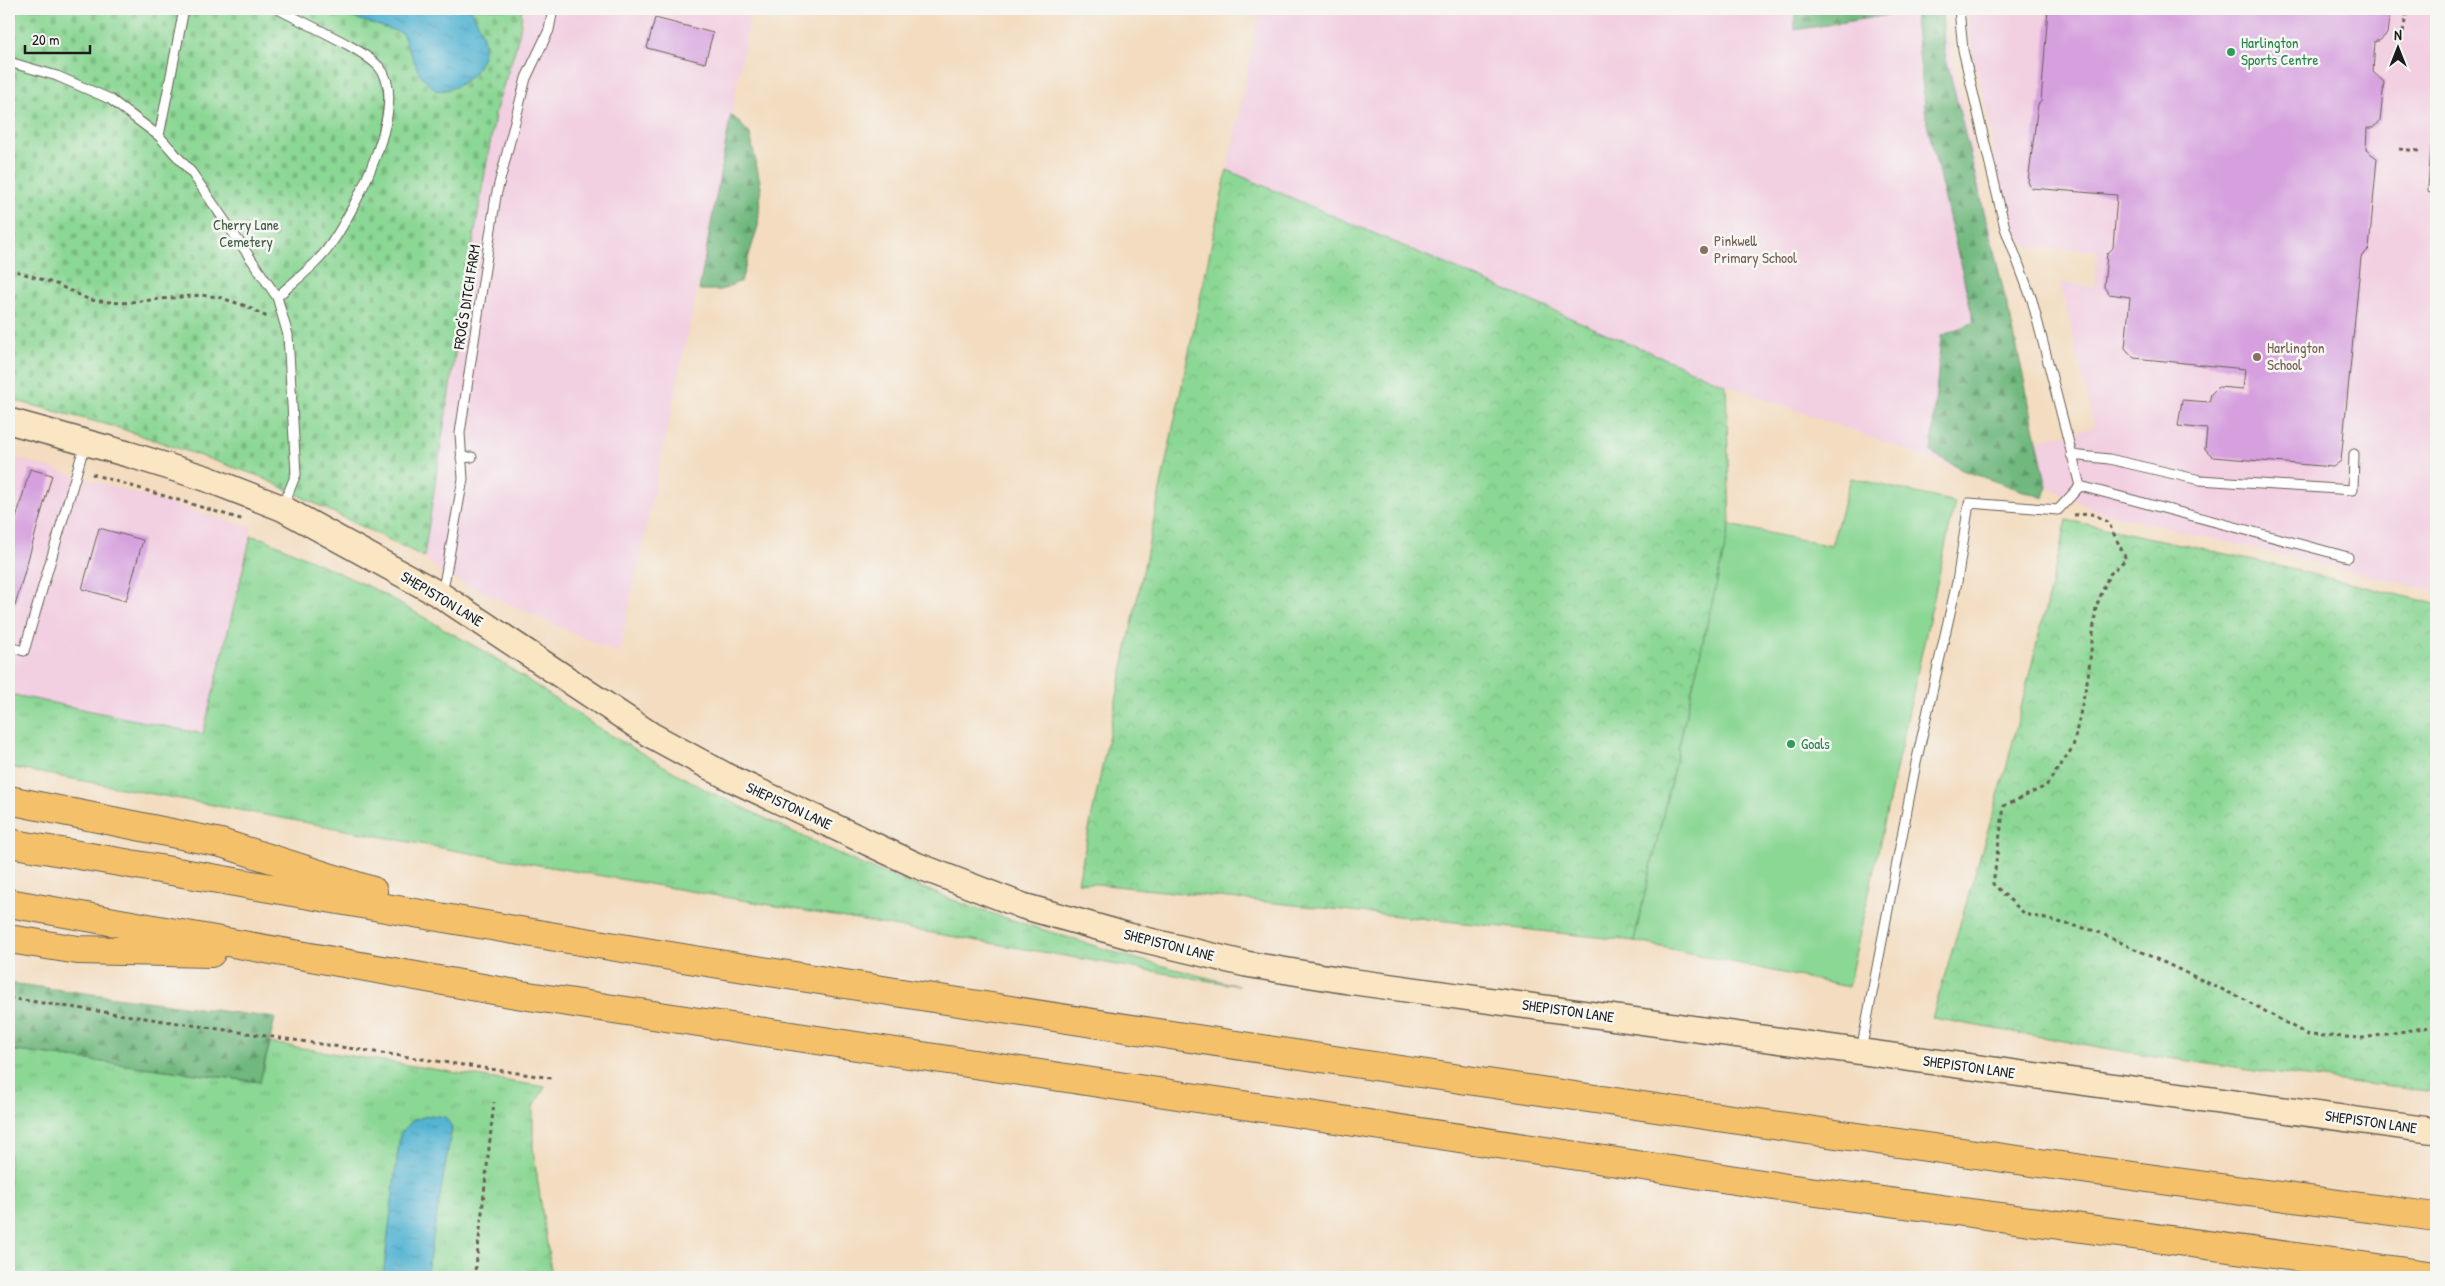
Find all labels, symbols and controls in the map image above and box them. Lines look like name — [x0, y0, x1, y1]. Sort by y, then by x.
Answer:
scale bar — [25, 22, 90, 54]
north arrow — [2372, 22, 2422, 72]
text: N — [2394, 25, 2402, 44]
text: 20 m — [32, 29, 59, 50]
place label: Harlington Sports Centre — [2241, 32, 2318, 70]
marker: Harlington Sports Centre — [2225, 46, 2237, 58]
park label: Cherry Lane Cemetery — [213, 214, 279, 252]
place label: Pinkwell Primary School — [1714, 230, 1797, 268]
street label: FROG'S DITCH FARM — [448, 243, 485, 352]
marker: Pinkwell Primary School — [1698, 244, 1710, 256]
place label: Harlington School — [2267, 337, 2325, 375]
marker: Harlington School — [2251, 351, 2263, 363]
street label: SHEPISTON LANE — [397, 566, 488, 632]
place label: Goals — [1801, 733, 1830, 754]
marker: Goals — [1785, 738, 1797, 750]
street label: SHEPISTON LANE — [743, 776, 836, 835]
street label: SHEPISTON LANE — [1122, 923, 1217, 966]
street label: SHEPISTON LANE — [1521, 994, 1616, 1027]
street label: SHEPISTON LANE — [1922, 1050, 2017, 1083]
street label: SHEPISTON LANE — [2324, 1105, 2419, 1138]

